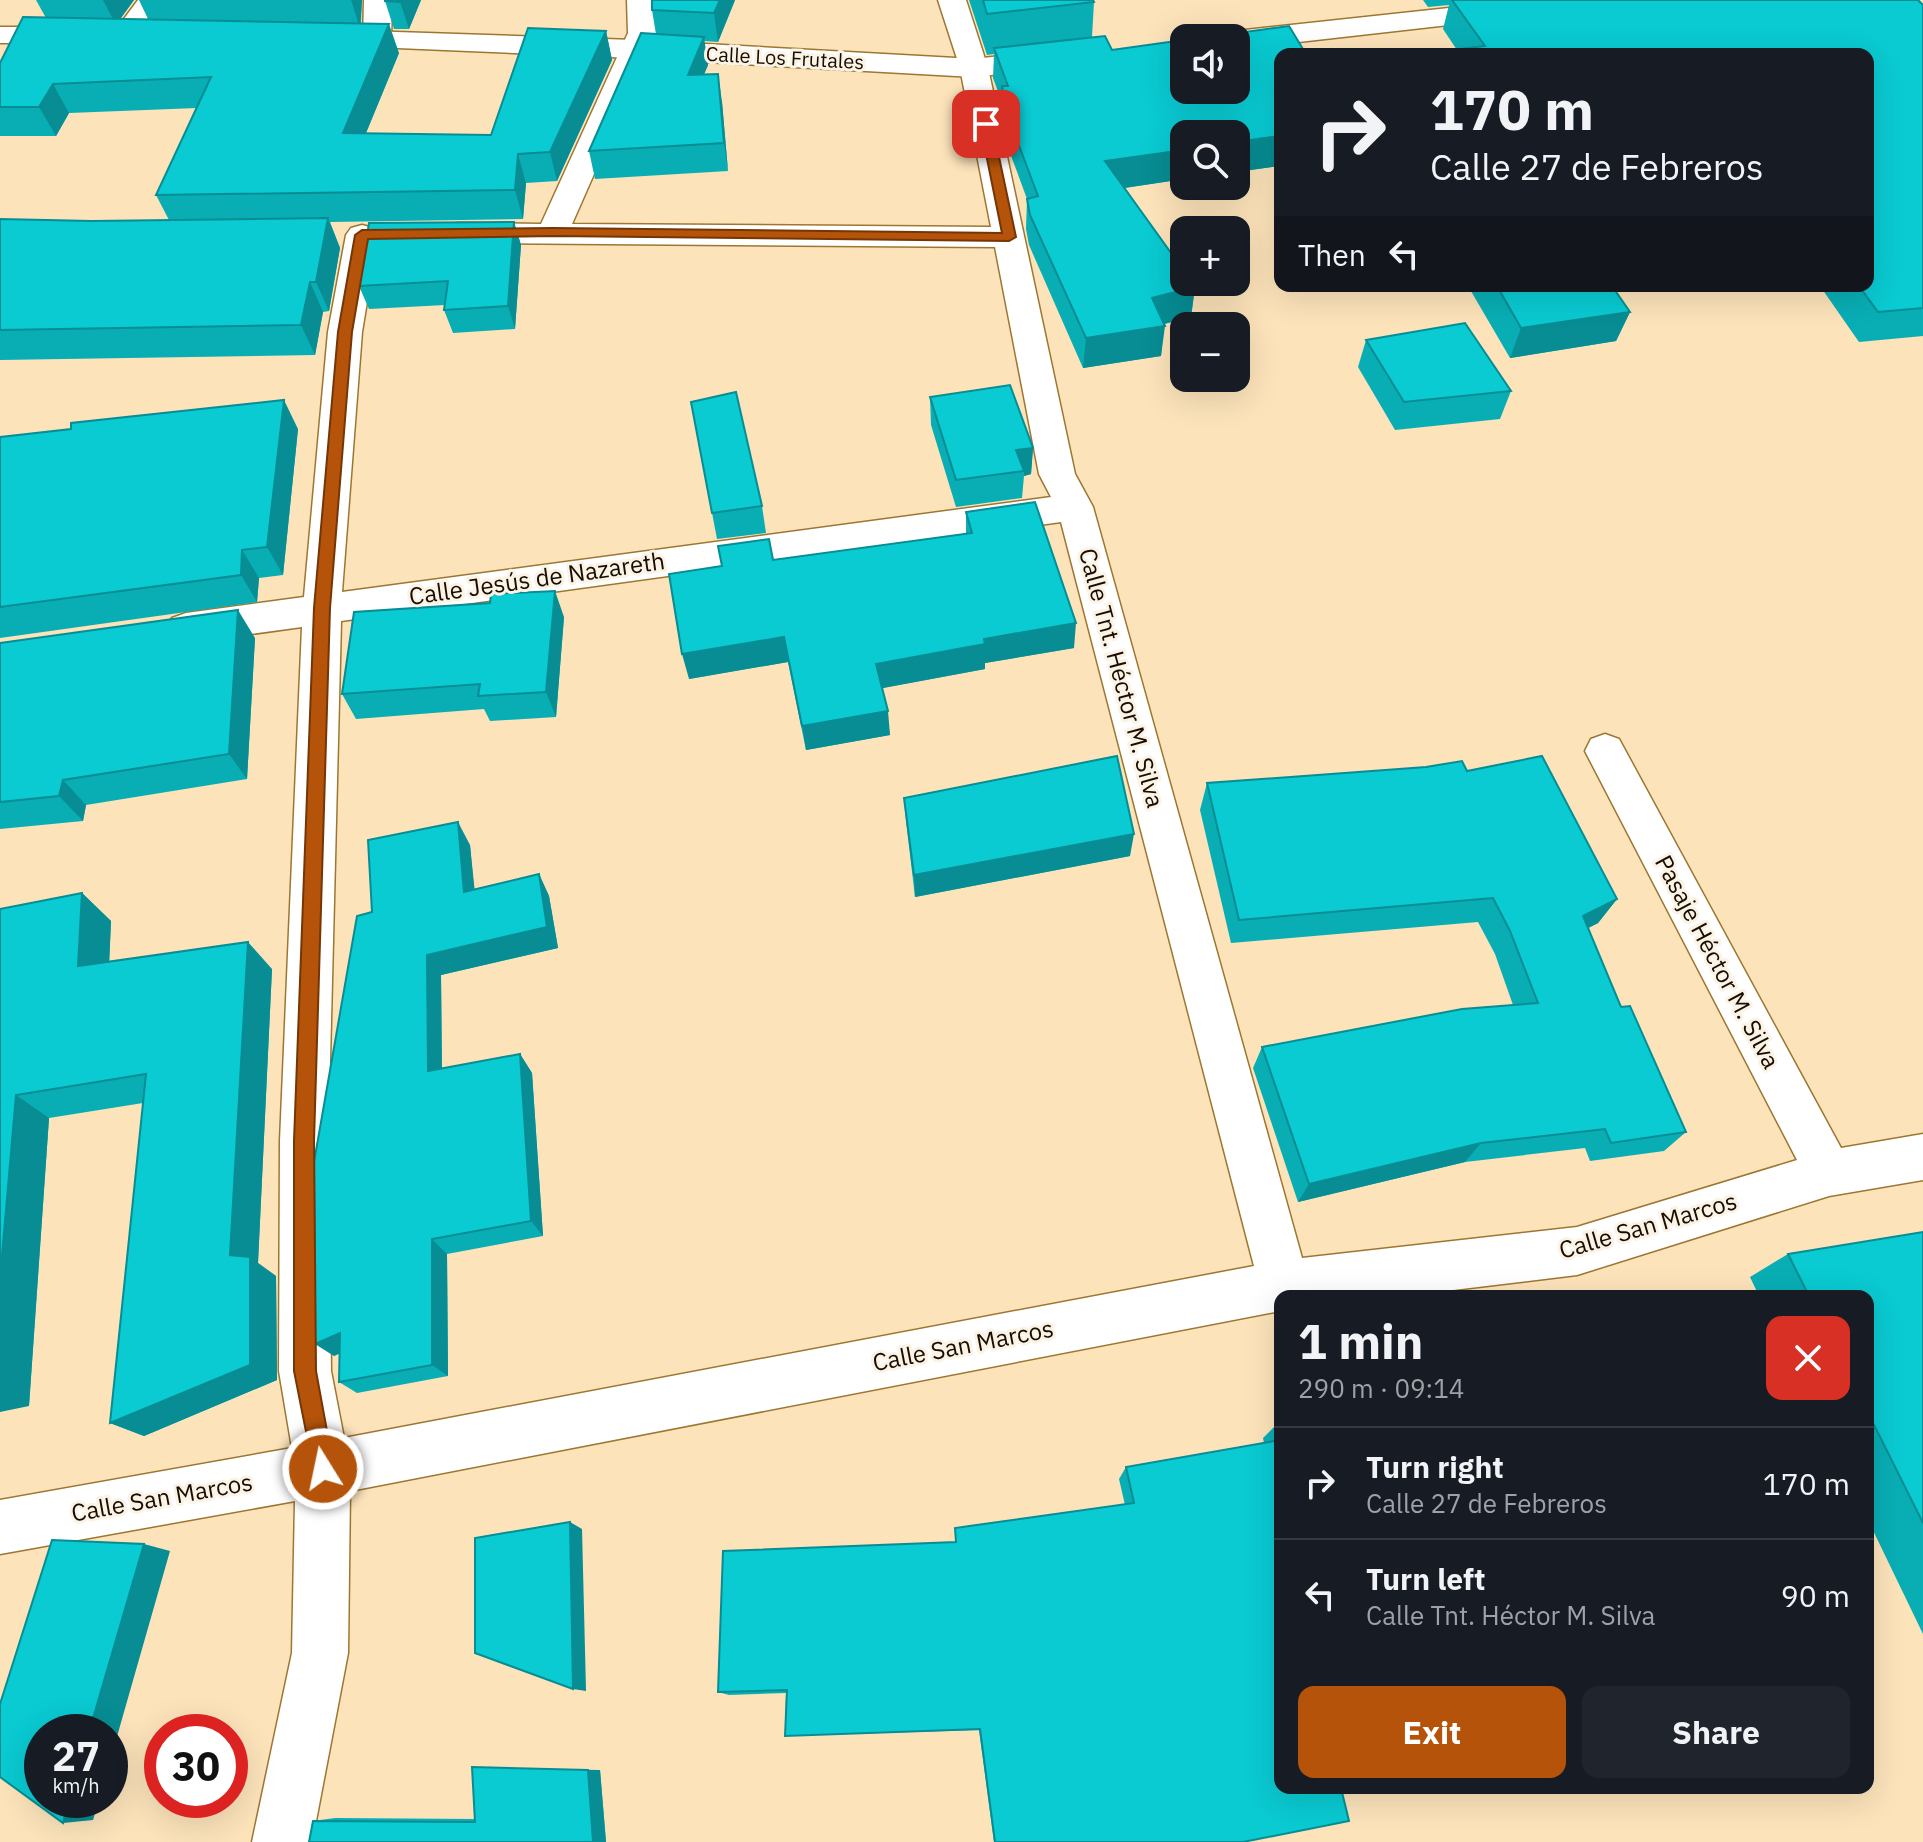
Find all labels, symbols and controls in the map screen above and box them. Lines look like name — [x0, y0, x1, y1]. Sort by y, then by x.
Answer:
map controls — [1170, 24, 1250, 392]
button: sound — [1170, 24, 1250, 104]
street label: Calle Los Frutales — [705, 40, 865, 75]
text: 170 m — [1430, 73, 1594, 145]
icon: right — [1298, 80, 1402, 184]
pin — [952, 90, 1020, 158]
icon: arrive — [964, 102, 1008, 146]
button: search — [1170, 120, 1250, 200]
text: Calle 27 de Febreros — [1430, 143, 1763, 190]
button: + — [1170, 216, 1250, 296]
icon: left — [1382, 232, 1426, 276]
text: Then — [1298, 235, 1366, 274]
button: − — [1170, 312, 1250, 392]
street label: Calle Jesús de Nazareth — [407, 544, 667, 612]
street label: Calle Tnt. Héctor M. Silva — [1072, 545, 1172, 811]
street label: Pasaje Héctor M. Silva — [1648, 849, 1788, 1074]
street label: Calle San Marcos — [1555, 1184, 1740, 1266]
text: 1 min — [1298, 1310, 1423, 1372]
street label: Calle San Marcos — [870, 1312, 1056, 1378]
button: close — [1766, 1316, 1850, 1400]
text: 290 m · 09:14 — [1298, 1371, 1464, 1405]
position arrow — [281, 1427, 365, 1511]
text: Turn right — [1366, 1447, 1504, 1486]
icon: right — [1298, 1461, 1342, 1505]
text: 170 m — [1763, 1464, 1850, 1503]
street label: Calle San Marcos — [69, 1465, 255, 1529]
text: Calle 27 de Febreros — [1366, 1486, 1607, 1520]
text: Turn left — [1366, 1559, 1485, 1598]
icon: left — [1298, 1573, 1342, 1617]
text: 90 m — [1781, 1576, 1850, 1615]
text: Calle Tnt. Héctor M. Silva — [1366, 1598, 1655, 1632]
button: Exit — [1298, 1686, 1566, 1778]
button: Share — [1582, 1686, 1850, 1778]
speed limit sign: 30 — [144, 1714, 248, 1818]
text: 27 — [52, 1730, 100, 1782]
text: km/h — [52, 1772, 100, 1799]

